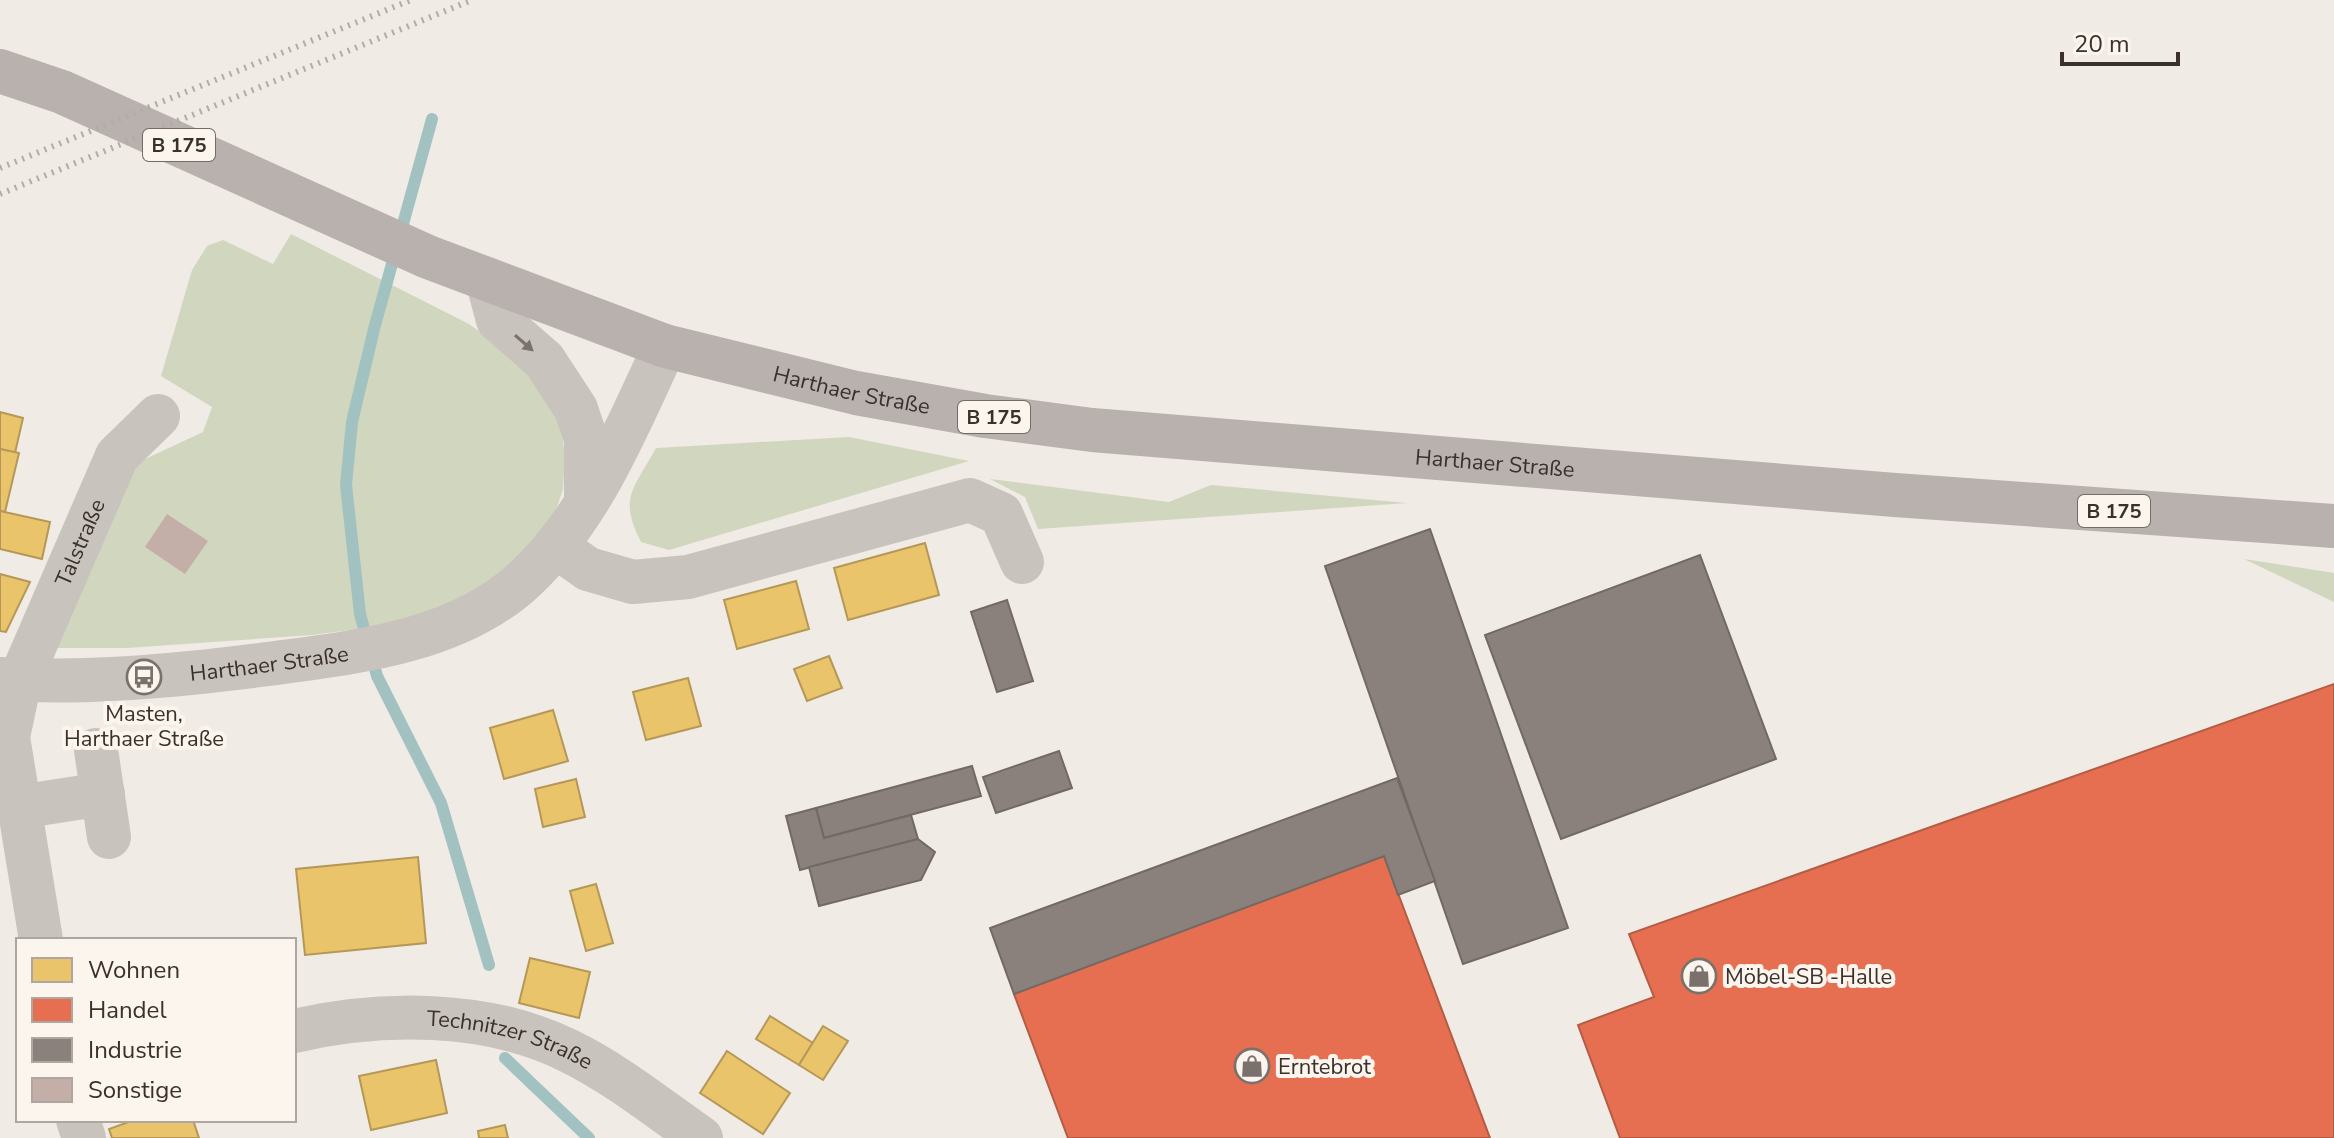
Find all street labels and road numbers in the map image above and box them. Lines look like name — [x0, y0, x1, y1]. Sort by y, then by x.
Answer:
road number: B 175 — [143, 129, 215, 161]
street label: Harthaer Straße — [770, 359, 932, 422]
road number: B 175 — [958, 401, 1030, 433]
street label: Harthaer Straße — [1414, 442, 1576, 485]
street label: Talstraße — [48, 494, 113, 591]
road number: B 175 — [2078, 495, 2150, 527]
street label: Harthaer Straße — [188, 639, 351, 689]
street label: Technitzer Straße — [426, 1004, 598, 1077]

